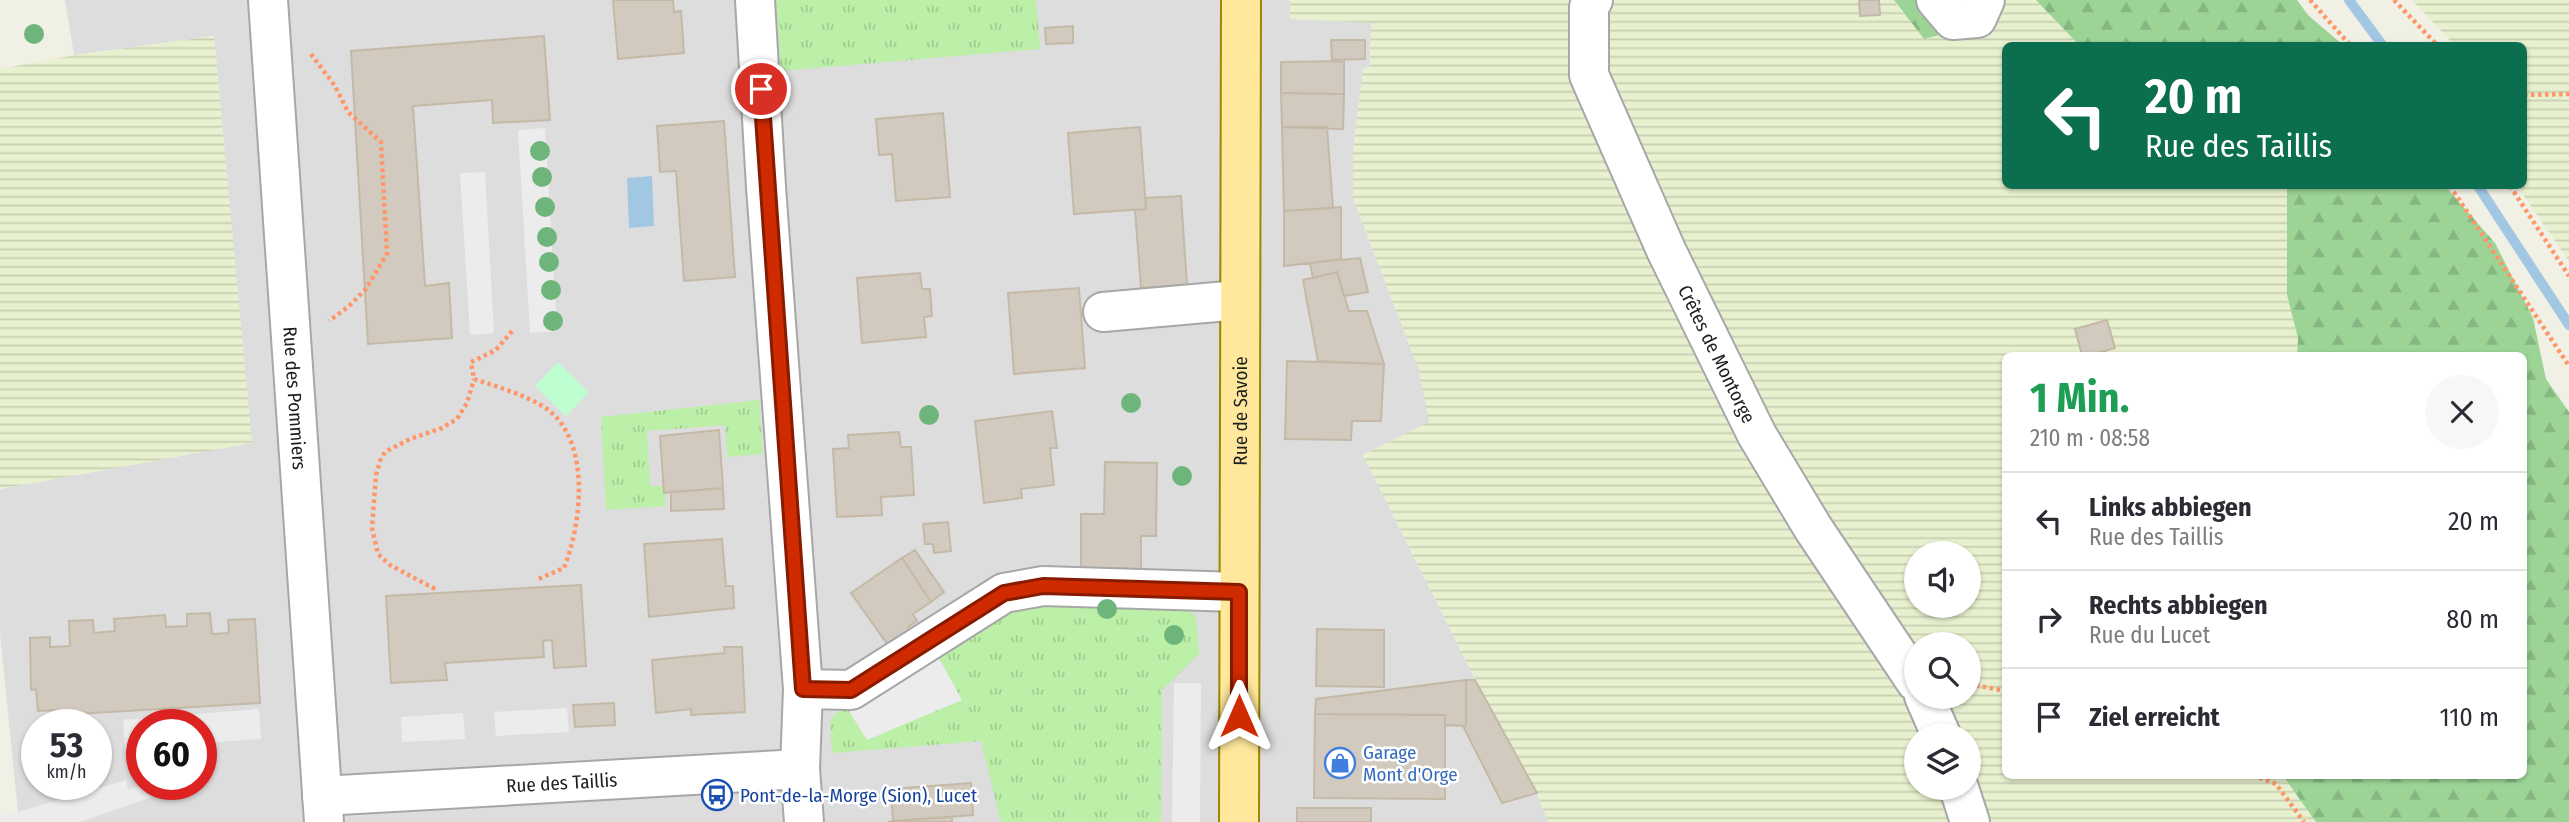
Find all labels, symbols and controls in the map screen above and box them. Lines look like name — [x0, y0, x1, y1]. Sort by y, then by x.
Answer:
pin — [731, 59, 791, 119]
text: 20 m — [2145, 67, 2242, 126]
icon: arrive — [742, 70, 780, 108]
icon: left — [2030, 70, 2121, 161]
text: Rue des Taillis — [2145, 127, 2332, 165]
street label: Crêtes de Montorge — [1673, 281, 1760, 427]
street label: Rue des Pommiers — [278, 326, 311, 471]
street label: Rue de Savoie — [1229, 356, 1252, 466]
text: 1 Min. — [2030, 373, 2129, 423]
button: close — [2425, 375, 2499, 449]
text: 210 m · 08:58 — [2030, 424, 2150, 452]
text: Links abbiegen — [2089, 492, 2252, 523]
icon: left — [2030, 502, 2068, 540]
text: 20 m — [2448, 506, 2499, 537]
text: Rue des Taillis — [2089, 523, 2224, 551]
map controls — [1904, 541, 1981, 800]
button: sound — [1904, 541, 1981, 618]
text: Rechts abbiegen — [2089, 590, 2268, 621]
icon: right — [2030, 600, 2068, 638]
text: 80 m — [2446, 604, 2499, 635]
text: Rue du Lucet — [2089, 621, 2210, 649]
button: search — [1904, 632, 1981, 709]
position arrow — [1202, 679, 1276, 753]
icon: arrive — [2030, 698, 2068, 736]
text: Ziel erreicht — [2089, 702, 2220, 733]
text: 110 m — [2439, 702, 2499, 733]
speed limit sign: 60 — [126, 709, 217, 800]
button: layers — [1904, 723, 1981, 800]
text: 53 — [50, 724, 83, 766]
place label: Garage Mont d'Orge — [1363, 741, 1458, 786]
shop icon: Garage Mont d'Orge — [1323, 746, 1357, 780]
text: km/h — [46, 761, 87, 783]
street label: Rue des Taillis — [505, 768, 618, 798]
bus stop icon: Pont-de-la-Morge (Sion), Lucet — [700, 778, 734, 812]
place label: Pont-de-la-Morge (Sion), Lucet — [740, 784, 978, 807]

